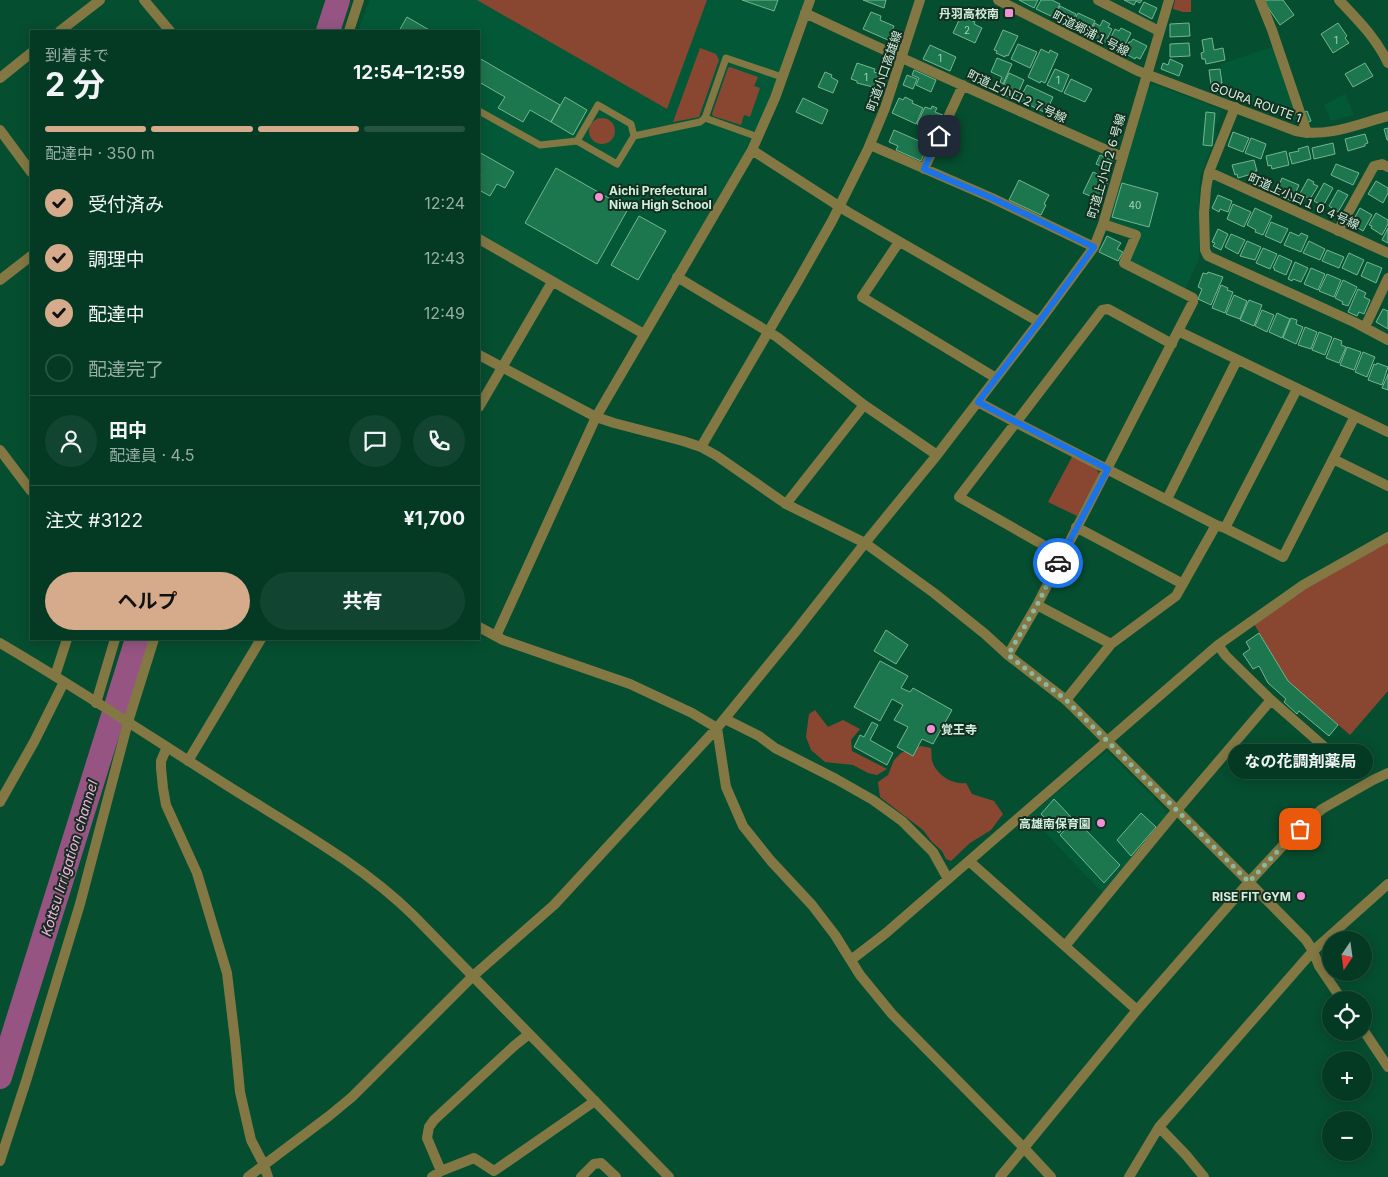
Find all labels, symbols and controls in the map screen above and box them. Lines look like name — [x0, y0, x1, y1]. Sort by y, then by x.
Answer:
place label: 丹羽高校南 — [939, 6, 999, 21]
marker: 丹羽高校南 — [1003, 7, 1015, 19]
street label: 町道郷浦１号線 — [1050, 7, 1132, 59]
house number: 2 — [964, 24, 970, 36]
street label: 町道小口高雄線 — [863, 29, 905, 113]
house number: 1 — [1334, 34, 1338, 46]
text: 到着まで — [45, 45, 109, 65]
house number: 1 — [938, 52, 942, 64]
text: 12:54–12:59 — [353, 61, 465, 84]
text: 2 分 — [45, 65, 105, 104]
street label: 町道上小口２７号線 — [965, 66, 1069, 126]
house number: 1 — [864, 71, 868, 83]
house number: 1 — [1056, 74, 1060, 86]
street label: GOURA ROUTE 1 — [1209, 79, 1303, 125]
street label: 町道上小口２６号線 — [1084, 112, 1128, 220]
pin — [918, 115, 960, 157]
icon: home — [925, 122, 953, 150]
text: 配達中 · 350 m — [45, 143, 155, 163]
street label: 町道上小口１０４号線 — [1246, 170, 1362, 232]
place label: Aichi Prefectural Niwa High School — [609, 183, 712, 212]
icon: check — [45, 189, 73, 217]
marker: Aichi Prefectural Niwa High School — [593, 191, 605, 203]
text: 受付済み — [88, 193, 164, 216]
text: 12:24 — [424, 193, 465, 213]
house number: 40 — [1129, 199, 1141, 211]
icon: check — [45, 244, 73, 272]
text: 調理中 — [88, 248, 145, 271]
text: 12:43 — [424, 248, 465, 268]
icon: check — [45, 299, 73, 327]
text: 配達中 — [88, 303, 145, 326]
text: 12:49 — [424, 303, 465, 323]
text: 配達完了 — [88, 358, 164, 381]
button: person — [45, 415, 97, 467]
button: chat — [349, 415, 401, 467]
button: phone — [413, 415, 465, 467]
text: 田中 — [109, 419, 147, 442]
text: 配達員 · 4.5 — [109, 445, 195, 465]
text: ¥1,700 — [404, 507, 465, 530]
text: 注文 #3122 — [45, 509, 143, 532]
courier — [1033, 538, 1083, 588]
icon: car — [1044, 549, 1072, 577]
button: ヘルプ — [45, 572, 250, 630]
button: 共有 — [260, 572, 465, 630]
place label: 覚王寺 — [941, 722, 977, 737]
marker: 覚王寺 — [925, 723, 937, 735]
callout: なの花調剤薬局 — [1228, 744, 1372, 779]
text: なの花調剤薬局 — [1244, 751, 1357, 771]
water label: Kottsu Irrigation channel — [37, 777, 101, 938]
pin — [1279, 808, 1321, 850]
icon: bag — [1286, 815, 1314, 843]
place label: 高雄南保育園 — [1019, 816, 1091, 831]
marker: 高雄南保育園 — [1095, 817, 1107, 829]
place label: RISE FIT GYM — [1212, 889, 1291, 904]
marker: RISE FIT GYM — [1295, 890, 1307, 902]
north arrow — [1322, 931, 1372, 981]
map controls — [1322, 931, 1372, 1161]
button: locate — [1322, 991, 1372, 1041]
button: + — [1322, 1051, 1372, 1101]
button: − — [1322, 1111, 1372, 1161]

